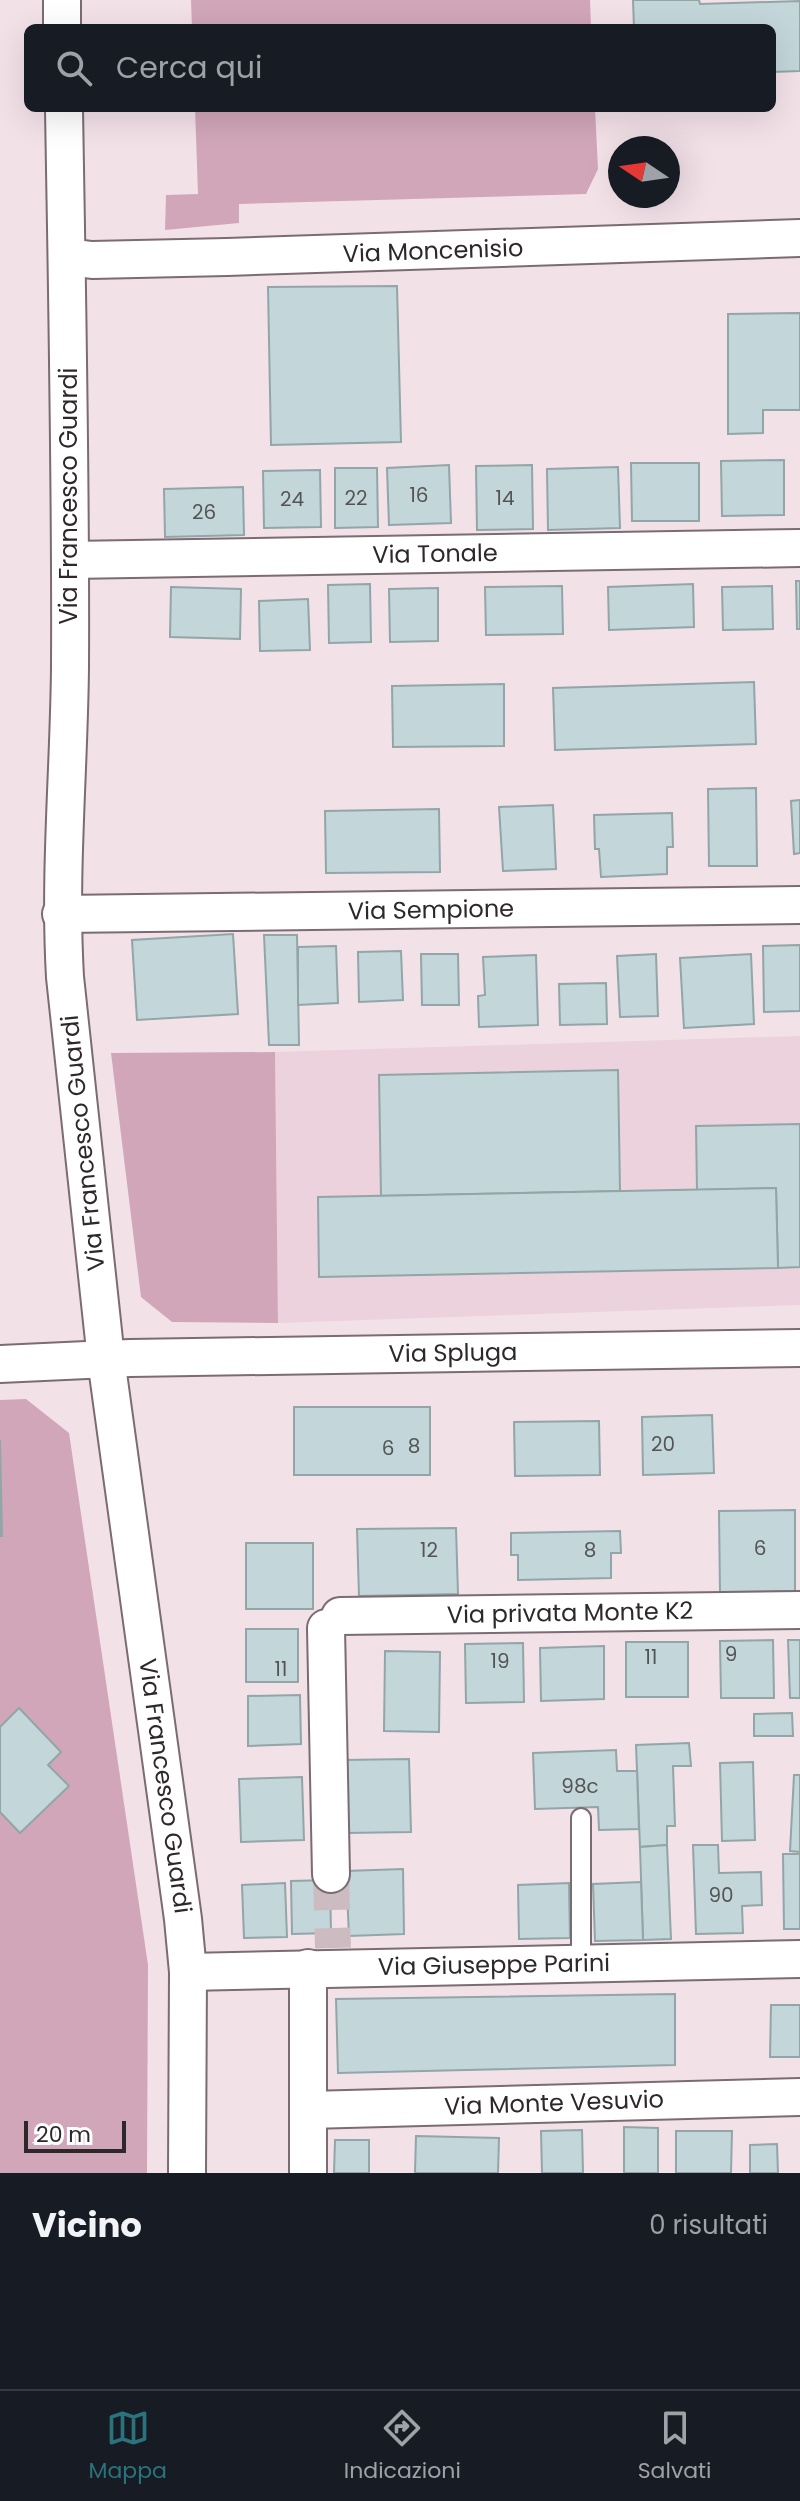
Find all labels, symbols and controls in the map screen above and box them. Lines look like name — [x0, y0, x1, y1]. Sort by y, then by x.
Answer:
search box — [24, 24, 776, 112]
icon: search — [52, 46, 96, 90]
text: Cerca qui — [116, 46, 262, 89]
north arrow — [608, 136, 680, 208]
street label: Via Moncenisio — [342, 231, 524, 270]
street label: Via Francesco Guardi — [52, 367, 85, 625]
house number: 16 — [409, 481, 429, 509]
house number: 22 — [345, 484, 368, 512]
house number: 14 — [496, 484, 514, 512]
house number: 24 — [280, 485, 304, 513]
house number: 26 — [192, 498, 216, 526]
street label: Via Tonale — [372, 536, 498, 571]
street label: Via Sempione — [348, 892, 514, 927]
street label: Via Francesco Guardi — [53, 1014, 112, 1273]
street label: Via Spluga — [388, 1335, 518, 1370]
house number: 20 — [651, 1430, 675, 1458]
house number: 8 — [408, 1432, 420, 1460]
house number: 6 — [382, 1434, 394, 1462]
house number: 6 — [754, 1534, 766, 1562]
house number: 12 — [420, 1536, 438, 1564]
house number: 8 — [584, 1536, 596, 1564]
street label: Via privata Monte K2 — [446, 1594, 694, 1631]
house number: 9 — [725, 1640, 737, 1668]
house number: 11 — [645, 1643, 657, 1671]
house number: 19 — [491, 1647, 510, 1675]
house number: 11 — [275, 1655, 287, 1683]
street label: Via Francesco Guardi — [131, 1656, 200, 1915]
house number: 98c — [561, 1772, 599, 1800]
house number: 90 — [708, 1881, 734, 1909]
street label: Via Giuseppe Parini — [378, 1946, 610, 1983]
street label: Via Monte Vesuvio — [444, 2082, 664, 2123]
scale bar — [24, 2117, 126, 2153]
text: 20 m — [36, 2119, 91, 2150]
text: Vicino — [32, 2201, 142, 2249]
text: 0 risultati — [649, 2207, 768, 2243]
tab: Mappa — [88, 2406, 167, 2487]
tab: Indicazioni — [344, 2406, 461, 2487]
tab: Salvati — [638, 2406, 712, 2487]

